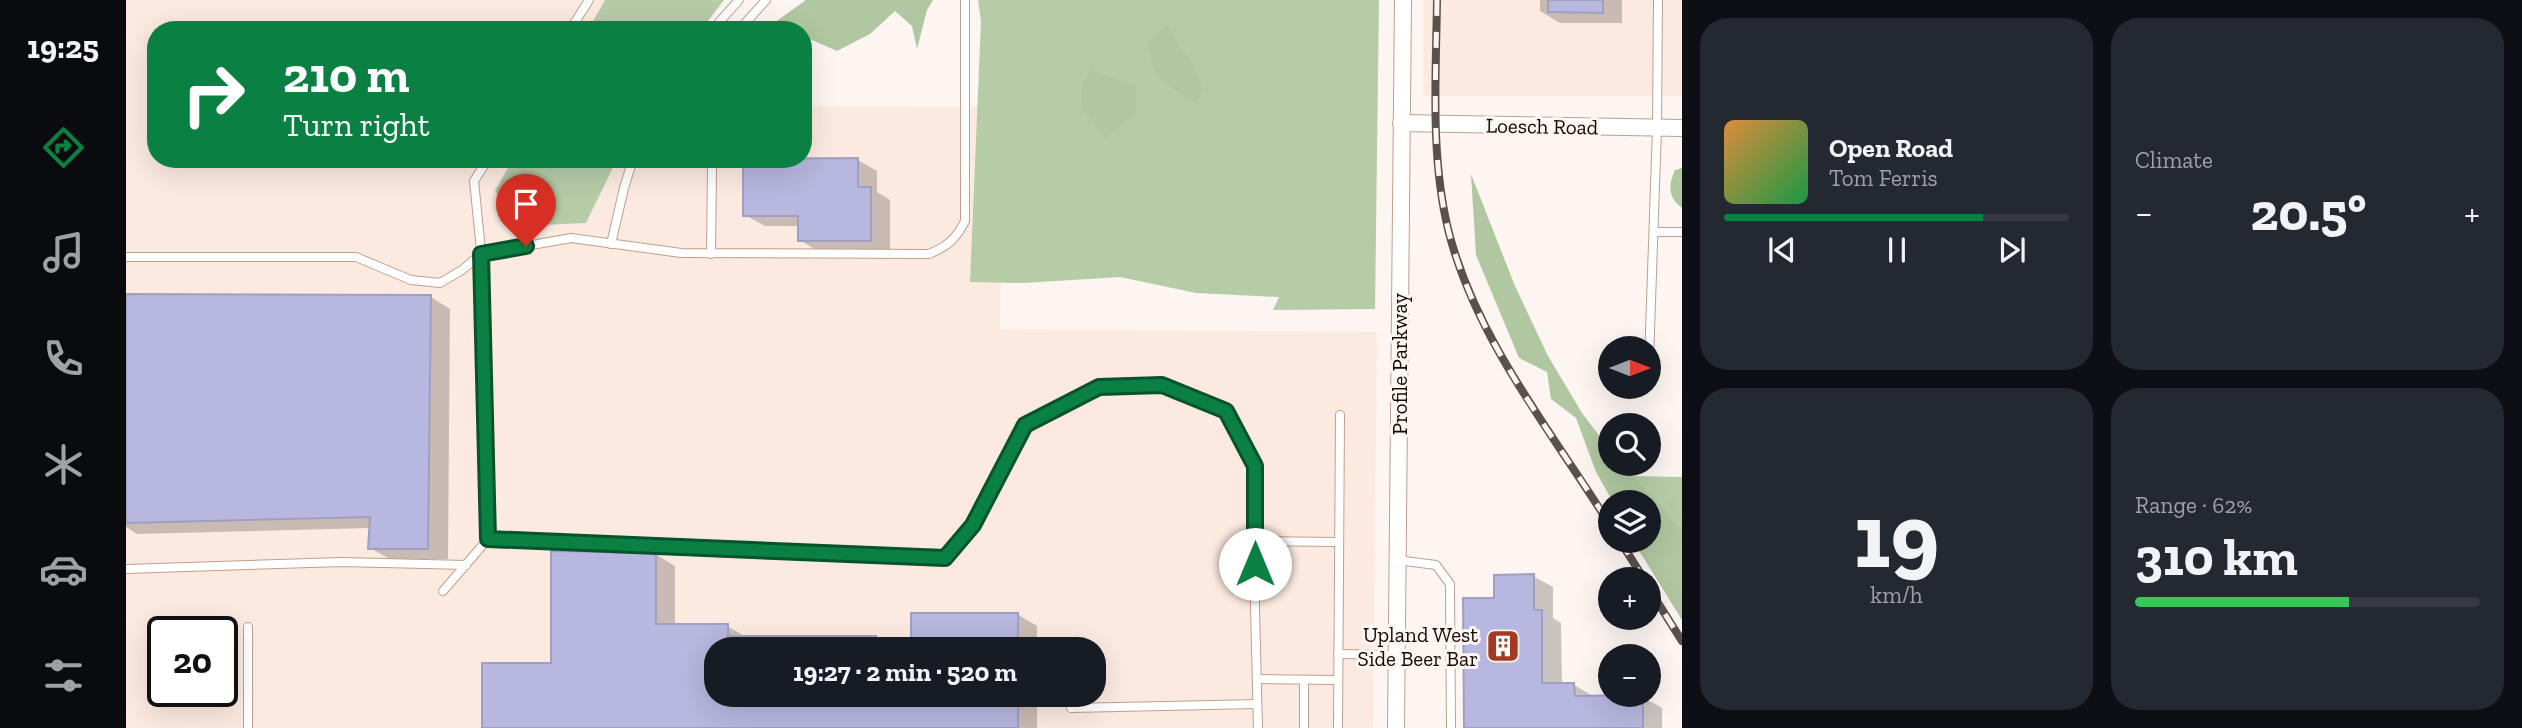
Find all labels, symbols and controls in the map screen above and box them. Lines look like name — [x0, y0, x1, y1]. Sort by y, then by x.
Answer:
text: 19:25 — [27, 28, 99, 66]
text: 210 m — [283, 46, 409, 105]
icon: right — [168, 49, 259, 140]
text: Turn right — [283, 106, 430, 144]
street label: Loesch Road — [1486, 113, 1599, 139]
icon: directions — [39, 123, 88, 172]
text: Open Road — [1829, 132, 1953, 164]
text: Climate — [2135, 146, 2213, 174]
text: Tom Ferris — [1829, 164, 1938, 192]
pin — [496, 174, 556, 246]
text: 20.5° — [2251, 181, 2366, 243]
icon: arrive — [507, 185, 545, 223]
text: − — [2135, 190, 2153, 236]
text: + — [2464, 190, 2480, 236]
icon: music — [39, 228, 88, 277]
icon: previous — [1763, 231, 1801, 269]
icon: pause — [1878, 231, 1916, 269]
icon: next — [1993, 231, 2031, 269]
street label: Profile Parkway — [1387, 293, 1412, 435]
icon: phone — [39, 334, 88, 383]
north arrow — [1598, 336, 1661, 399]
map controls — [1598, 336, 1661, 707]
button: search — [1598, 413, 1661, 476]
icon: climate — [39, 440, 88, 489]
text: 19 — [1854, 481, 1939, 590]
button: layers — [1598, 490, 1661, 553]
text: Range · 62% — [2135, 491, 2252, 519]
text: 310 km — [2135, 526, 2298, 588]
position arrow — [1218, 527, 1292, 601]
icon: car — [39, 545, 88, 594]
button: + — [1598, 567, 1661, 630]
text: km/h — [1870, 581, 1923, 609]
speed limit sign: 20 — [147, 616, 238, 707]
place label: Upland West Side Beer Bar — [1357, 622, 1478, 671]
building icon: Upland West Side Beer Bar — [1484, 627, 1522, 665]
button: − — [1598, 644, 1661, 707]
icon: filters — [39, 651, 88, 700]
text: 19:27 · 2 min · 520 m — [793, 656, 1017, 688]

